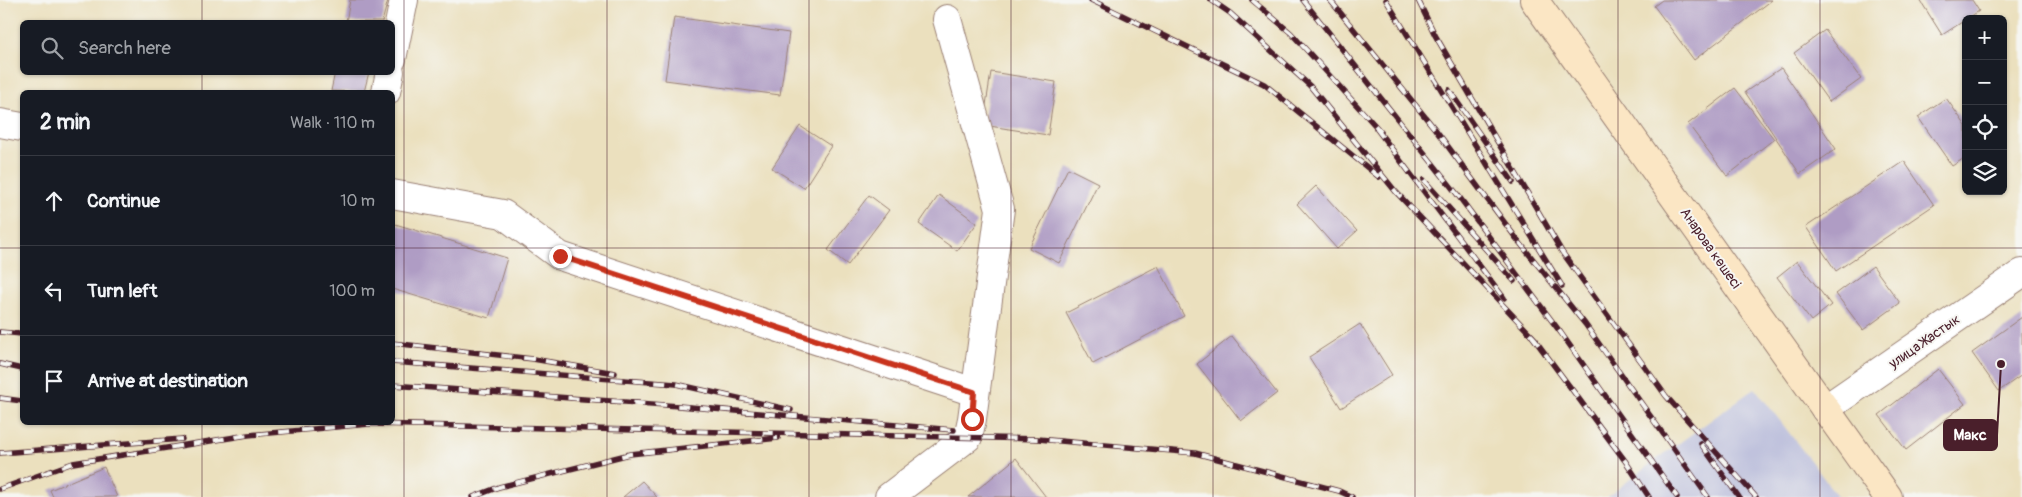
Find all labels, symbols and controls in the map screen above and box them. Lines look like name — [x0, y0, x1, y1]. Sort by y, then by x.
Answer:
map controls — [1962, 15, 2007, 195]
button: + — [1962, 15, 2007, 60]
search box — [20, 20, 395, 75]
icon: search — [38, 34, 66, 62]
text: Search here — [78, 36, 171, 60]
button: − — [1962, 60, 2007, 105]
button: locate — [1962, 105, 2007, 150]
text: 2 min — [40, 109, 90, 136]
text: Walk · 110 m — [290, 113, 375, 133]
button: layers — [1962, 150, 2007, 195]
icon: ahead — [40, 187, 68, 215]
text: Continue — [87, 189, 160, 213]
text: 10 m — [340, 191, 375, 211]
street label: Анарова көшесі — [1676, 205, 1745, 292]
route end — [549, 245, 572, 268]
icon: left — [40, 277, 68, 305]
text: Turn left — [87, 279, 157, 303]
text: 100 m — [329, 281, 375, 301]
street label: улица Жастык — [1885, 311, 1963, 373]
icon: arrive — [40, 367, 68, 395]
text: Arrive at destination — [87, 369, 248, 393]
route start — [961, 408, 984, 431]
callout: Макс — [1944, 420, 1997, 450]
text: Макс — [1953, 426, 1987, 445]

